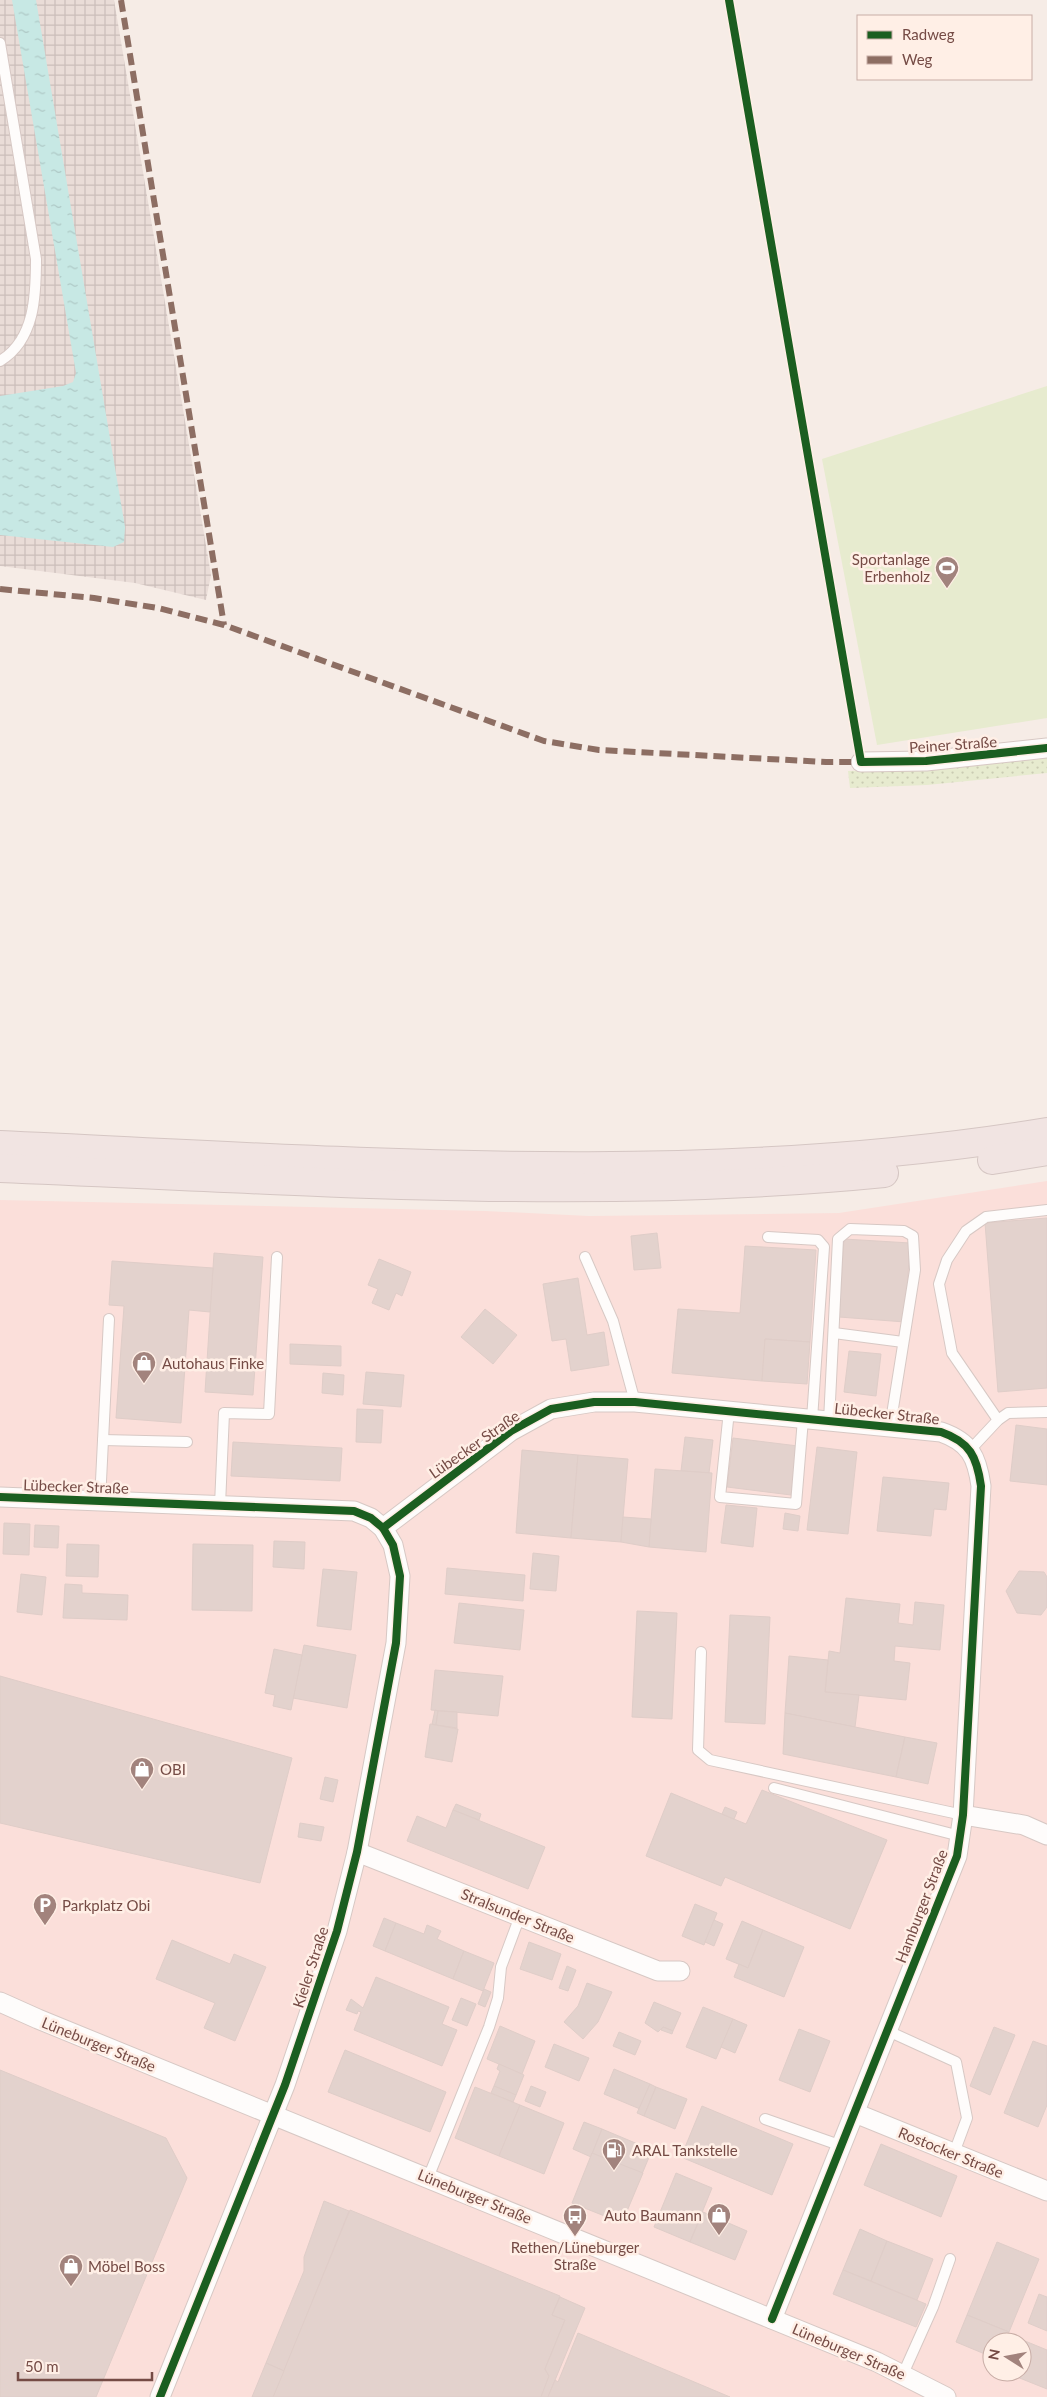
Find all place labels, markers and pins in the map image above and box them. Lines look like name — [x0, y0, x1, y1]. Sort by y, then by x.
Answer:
place label: Sportanlage Erbenholz — [852, 550, 930, 585]
sports icon: Sportanlage Erbenholz — [934, 555, 960, 589]
shop icon: Autohaus Finke — [131, 1350, 157, 1384]
place label: Autohaus Finke — [162, 1354, 264, 1372]
shop icon: OBI — [129, 1756, 155, 1790]
place label: OBI — [160, 1760, 186, 1778]
parking icon: Parkplatz Obi — [32, 1892, 58, 1926]
place label: Parkplatz Obi — [62, 1896, 150, 1914]
fuel station icon: ARAL Tankstelle — [601, 2137, 627, 2171]
place label: ARAL Tankstelle — [632, 2141, 738, 2159]
shop icon: Auto Baumann — [706, 2202, 732, 2236]
bus stop icon: Rethen/Lüneburger Straße — [562, 2203, 588, 2237]
place label: Auto Baumann — [604, 2206, 702, 2224]
place label: Rethen/Lüneburger Straße — [511, 2238, 640, 2273]
shop icon: Möbel Boss — [58, 2253, 84, 2287]
place label: Möbel Boss — [88, 2257, 165, 2275]

